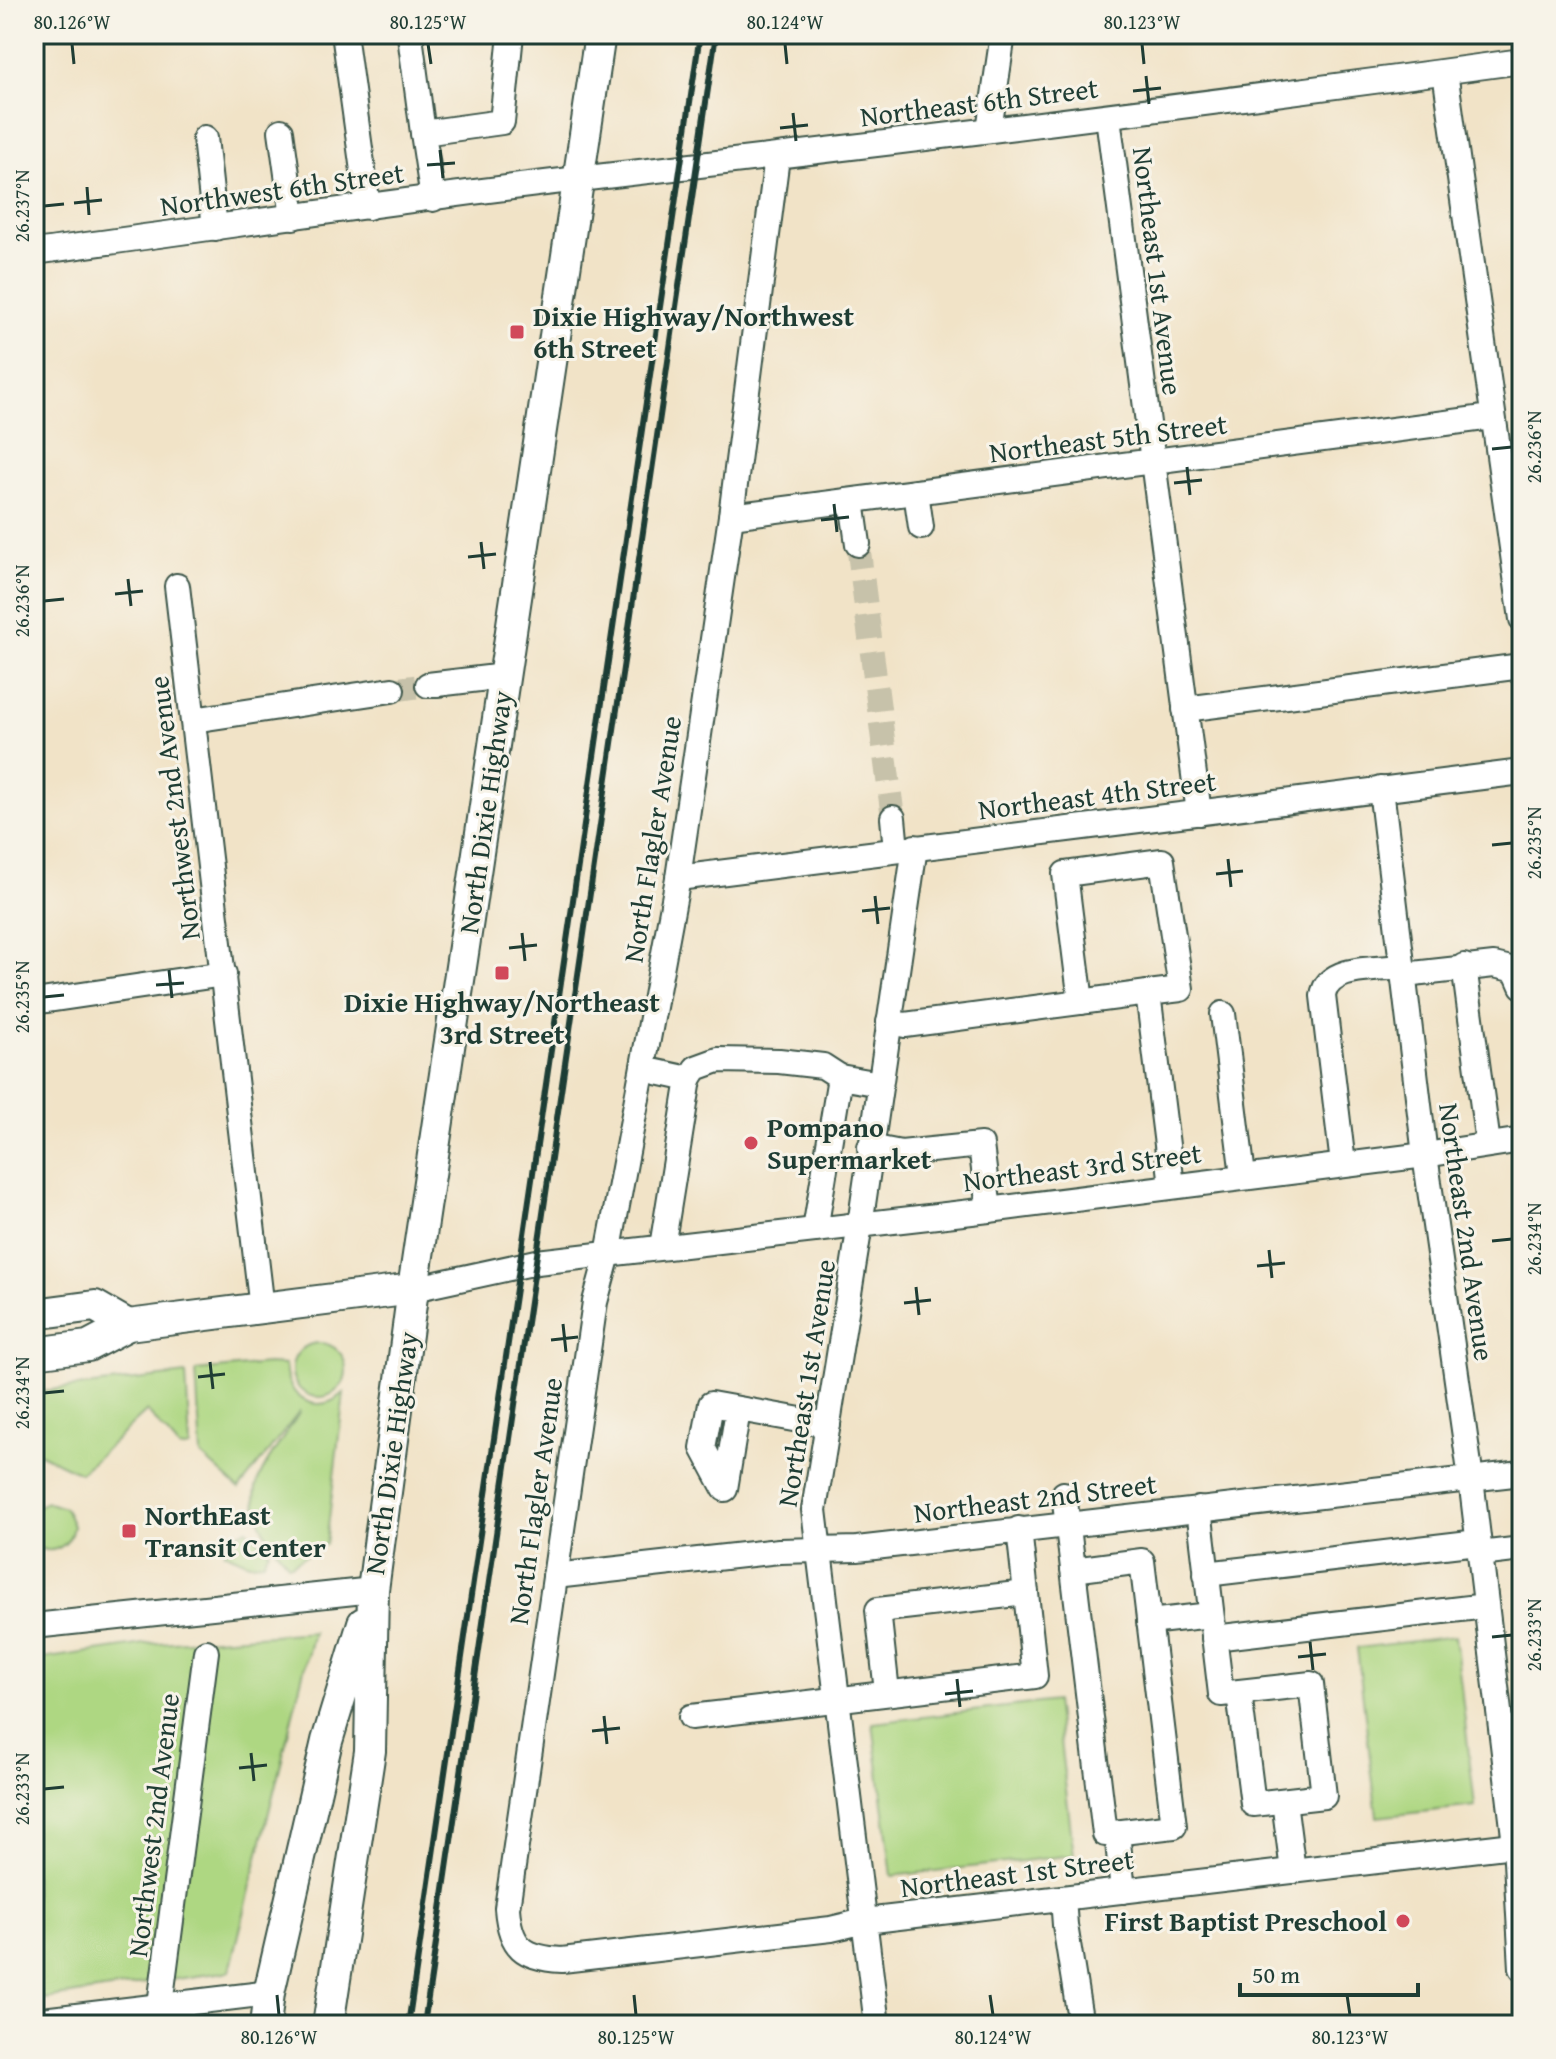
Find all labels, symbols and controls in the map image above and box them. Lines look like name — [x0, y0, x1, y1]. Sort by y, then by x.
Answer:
text: 80.126°W — [33, 7, 111, 36]
text: 80.125°W — [389, 7, 467, 36]
text: 80.124°W — [746, 7, 824, 36]
text: 80.123°W — [1103, 7, 1181, 36]
street label: Northeast 6th Street — [858, 67, 1100, 136]
street label: Northeast 1st Avenue — [1123, 144, 1194, 397]
street label: Northwest 6th Street — [158, 151, 406, 226]
text: 26.237°N — [7, 169, 36, 243]
place label: Dixie Highway/Northwest 6th Street — [533, 295, 855, 368]
marker: Dixie Highway/Northwest 6th Street — [508, 323, 526, 341]
street label: Northeast 5th Street — [987, 403, 1229, 472]
text: 26.236°N — [1519, 410, 1548, 484]
text: 26.236°N — [7, 564, 36, 638]
street label: Northwest 2nd Avenue — [137, 674, 210, 942]
street label: North Dixie Highway — [447, 688, 522, 936]
street label: North Flagler Avenue — [612, 713, 691, 965]
street label: Northeast 4th Street — [976, 760, 1218, 829]
text: 26.235°N — [1519, 806, 1548, 880]
text: 26.235°N — [7, 960, 36, 1034]
marker: Dixie Highway/Northeast 3rd Street — [493, 964, 511, 982]
place label: Dixie Highway/Northeast 3rd Street — [344, 981, 660, 1054]
street label: Northeast 2nd Avenue — [1429, 1101, 1506, 1363]
place label: Pompano Supermarket — [767, 1106, 932, 1179]
street label: Northeast 3rd Street — [960, 1132, 1204, 1201]
marker: Pompano Supermarket — [742, 1134, 760, 1152]
text: 26.234°N — [1519, 1202, 1548, 1276]
street label: Northeast 1st Avenue — [766, 1256, 845, 1510]
street label: North Dixie Highway — [353, 1329, 428, 1577]
text: 26.234°N — [7, 1356, 36, 1430]
street label: North Flagler Avenue — [497, 1375, 572, 1627]
street label: Northeast 2nd Street — [911, 1462, 1159, 1533]
place label: NorthEast Transit Center — [145, 1494, 326, 1567]
marker: NorthEast Transit Center — [120, 1522, 138, 1540]
text: 26.233°N — [1519, 1598, 1548, 1672]
street label: Northwest 2nd Avenue — [116, 1691, 189, 1959]
text: 26.233°N — [7, 1752, 36, 1826]
street label: Northeast 1st Street — [898, 1838, 1136, 1907]
place label: First Baptist Preschool — [1104, 1900, 1387, 1941]
marker: First Baptist Preschool — [1394, 1912, 1412, 1930]
scale bar — [1240, 1947, 1418, 1997]
text: 50 m — [1252, 1957, 1300, 1992]
text: 80.126°W — [240, 2022, 318, 2051]
text: 80.125°W — [597, 2022, 675, 2051]
text: 80.124°W — [954, 2022, 1032, 2051]
text: 80.123°W — [1311, 2022, 1389, 2051]

